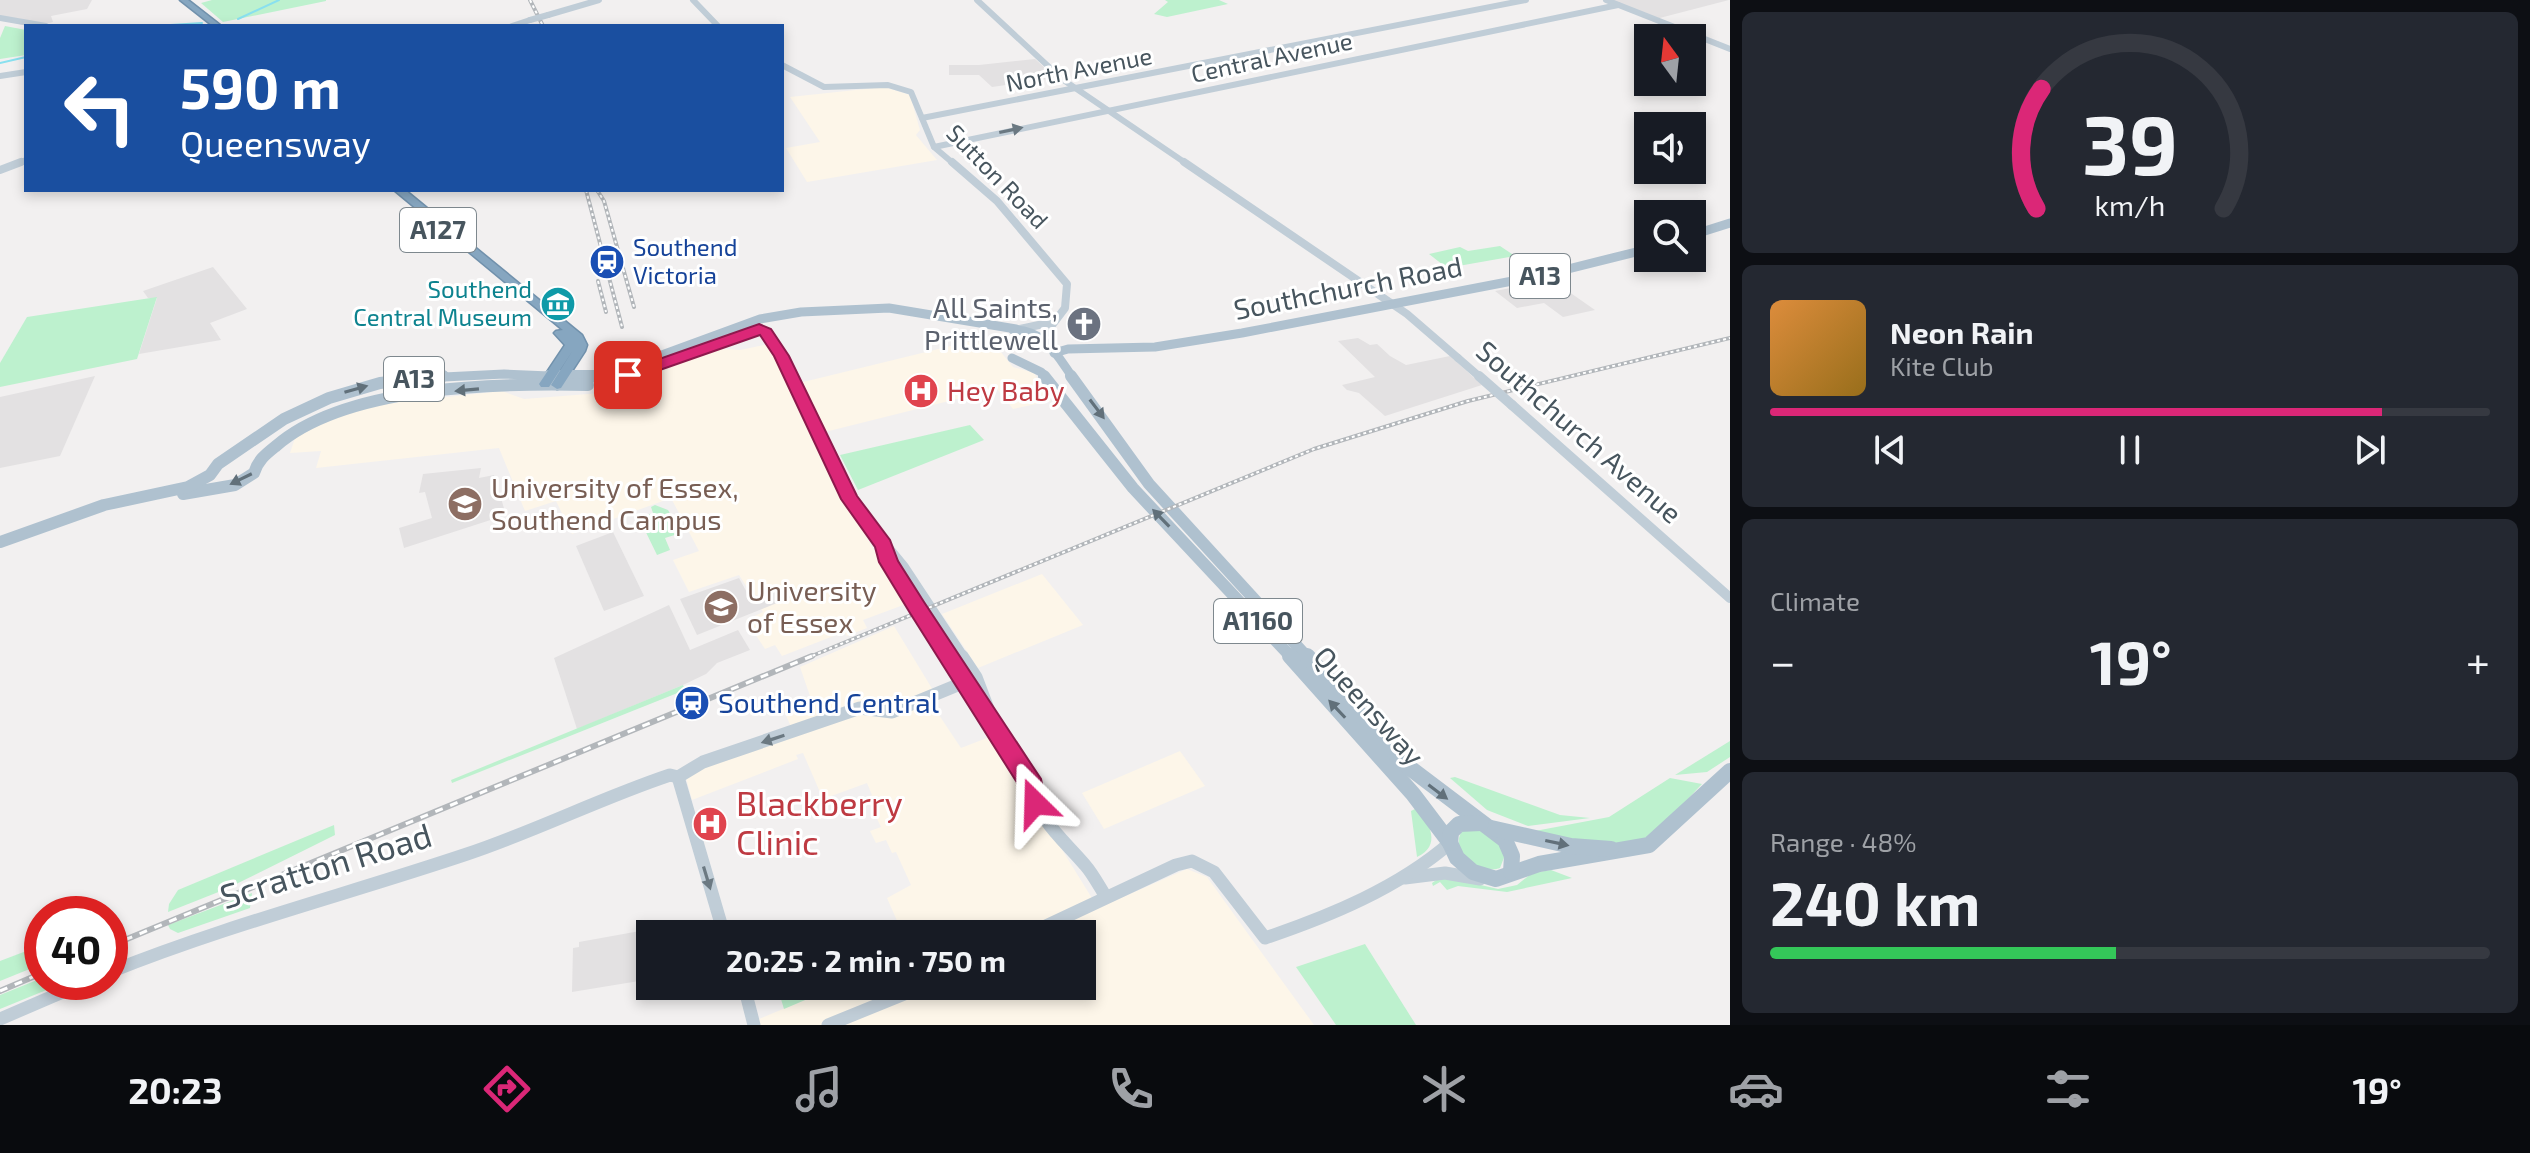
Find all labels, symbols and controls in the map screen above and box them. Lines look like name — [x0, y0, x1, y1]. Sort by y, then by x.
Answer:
north arrow — [1634, 24, 1706, 96]
map controls — [1634, 24, 1706, 272]
street label: Central Avenue — [1188, 25, 1355, 88]
street label: North Avenue — [1003, 40, 1154, 97]
text: 590 m — [180, 53, 341, 120]
icon: left — [48, 56, 152, 160]
text: 39 — [2082, 91, 2178, 191]
button: sound — [1634, 112, 1706, 184]
street label: Sutton Road — [941, 118, 1055, 234]
text: Queensway — [180, 121, 371, 164]
one-way arrow — [998, 124, 1023, 136]
text: km/h — [2095, 187, 2165, 222]
button: search — [1634, 200, 1706, 272]
road number: A127 — [400, 208, 476, 252]
place label: Southend Victoria — [633, 232, 737, 289]
station icon: Southend Victoria — [588, 243, 626, 281]
street label: Southchurch Road — [1231, 248, 1465, 326]
road number: A13 — [1510, 254, 1570, 298]
place label: Southend Central Museum — [353, 274, 532, 331]
museum icon: Southend Central Museum — [539, 285, 577, 323]
place label: All Saints, Prittlewell — [924, 290, 1059, 356]
church icon: All Saints, Prittlewell — [1065, 305, 1103, 343]
text: Neon Rain — [1890, 314, 2034, 350]
street label: Southchurch Avenue — [1470, 333, 1689, 530]
pin — [594, 341, 662, 409]
text: Kite Club — [1890, 350, 1994, 381]
icon: arrive — [606, 353, 650, 397]
road number: A13 — [384, 357, 444, 401]
hospital icon: Hey Baby — [902, 372, 940, 410]
place label: Hey Baby — [947, 373, 1065, 407]
one-way arrow — [344, 383, 369, 395]
one-way arrow — [454, 383, 479, 396]
one-way arrow — [1088, 399, 1104, 419]
icon: previous — [1868, 428, 1912, 472]
icon: pause — [2108, 428, 2152, 472]
icon: next — [2348, 428, 2392, 472]
place label: University of Essex, Southend Campus — [491, 470, 739, 536]
one-way arrow — [230, 472, 253, 486]
school or university icon: University of Essex, Southend Campus — [446, 485, 484, 523]
one-way arrow — [1152, 509, 1170, 528]
place label: University of Essex — [747, 573, 877, 639]
text: Climate — [1770, 585, 1860, 616]
school or university icon: University of Essex — [702, 588, 740, 626]
road number: A1160 — [1214, 599, 1302, 643]
text: 19° — [2090, 625, 2172, 697]
text: − — [1770, 634, 1796, 687]
text: + — [2466, 634, 2490, 687]
street label: Queensway — [1307, 639, 1432, 772]
station icon: Southend Central — [673, 684, 711, 722]
place label: Southend Central — [718, 685, 940, 719]
one-way arrow — [1328, 700, 1346, 719]
one-way arrow — [761, 733, 785, 745]
position arrow — [993, 761, 1077, 845]
place label: Blackberry Clinic — [736, 782, 903, 862]
one-way arrow — [1428, 784, 1449, 800]
hospital icon: Blackberry Clinic — [691, 805, 729, 843]
street label: Scratton Road — [215, 813, 436, 916]
text: Range · 48% — [1770, 826, 1917, 857]
one-way arrow — [1545, 837, 1570, 850]
text: 240 km — [1770, 866, 1980, 938]
one-way arrow — [702, 867, 714, 891]
speed limit sign: 40 — [24, 896, 128, 1000]
text: 20:25 · 2 min · 750 m — [726, 942, 1006, 978]
icon: directions — [479, 1061, 535, 1117]
icon: music — [791, 1061, 847, 1117]
icon: phone — [1103, 1061, 1159, 1117]
icon: climate — [1416, 1061, 1472, 1117]
icon: car — [1728, 1061, 1784, 1117]
icon: filters — [2040, 1061, 2096, 1117]
text: 20:23 — [128, 1068, 222, 1111]
text: 19° — [2353, 1068, 2402, 1111]

